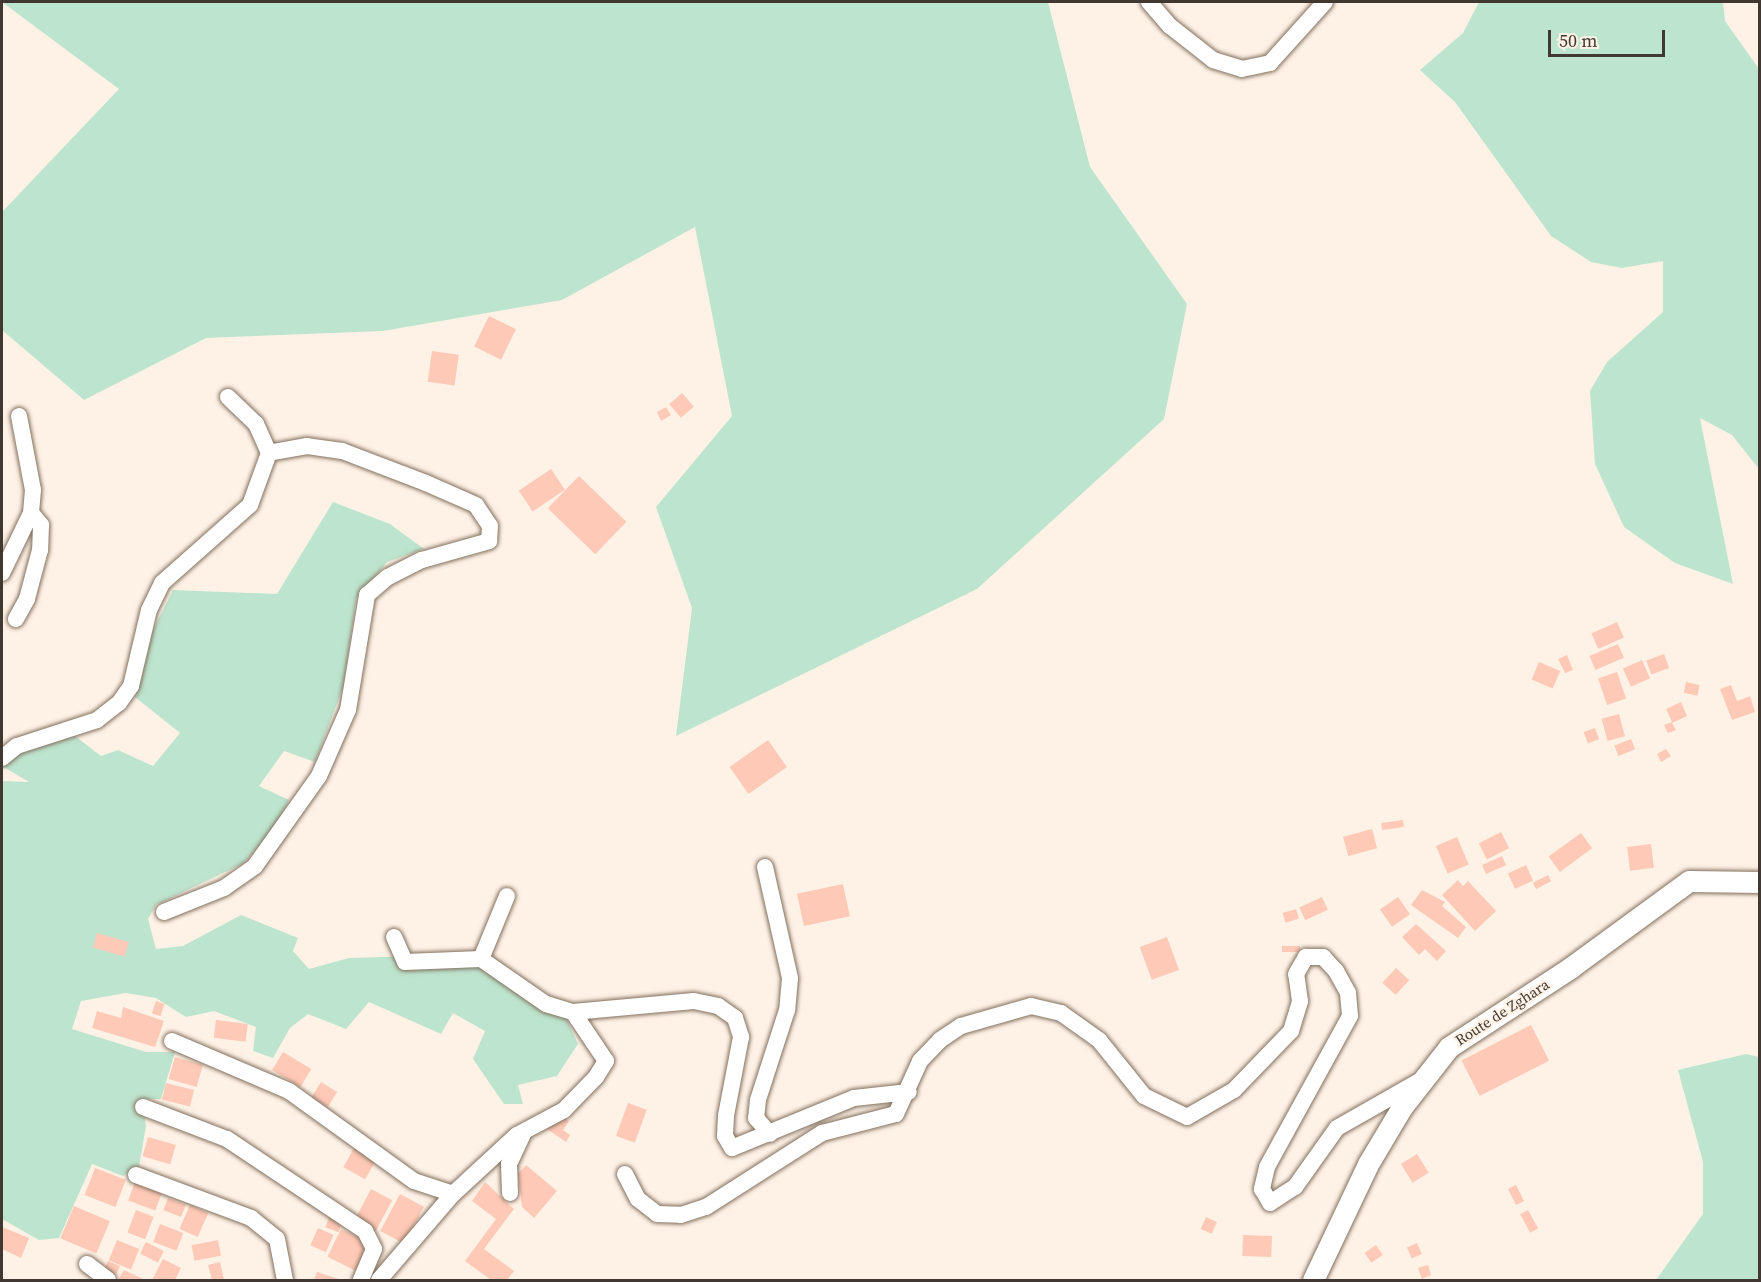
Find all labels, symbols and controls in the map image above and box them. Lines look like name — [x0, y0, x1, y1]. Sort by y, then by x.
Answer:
scale bar — [1551, 18, 1668, 56]
text: 50 m — [1559, 28, 1597, 53]
street label: Route de Zghara — [1452, 975, 1552, 1049]

